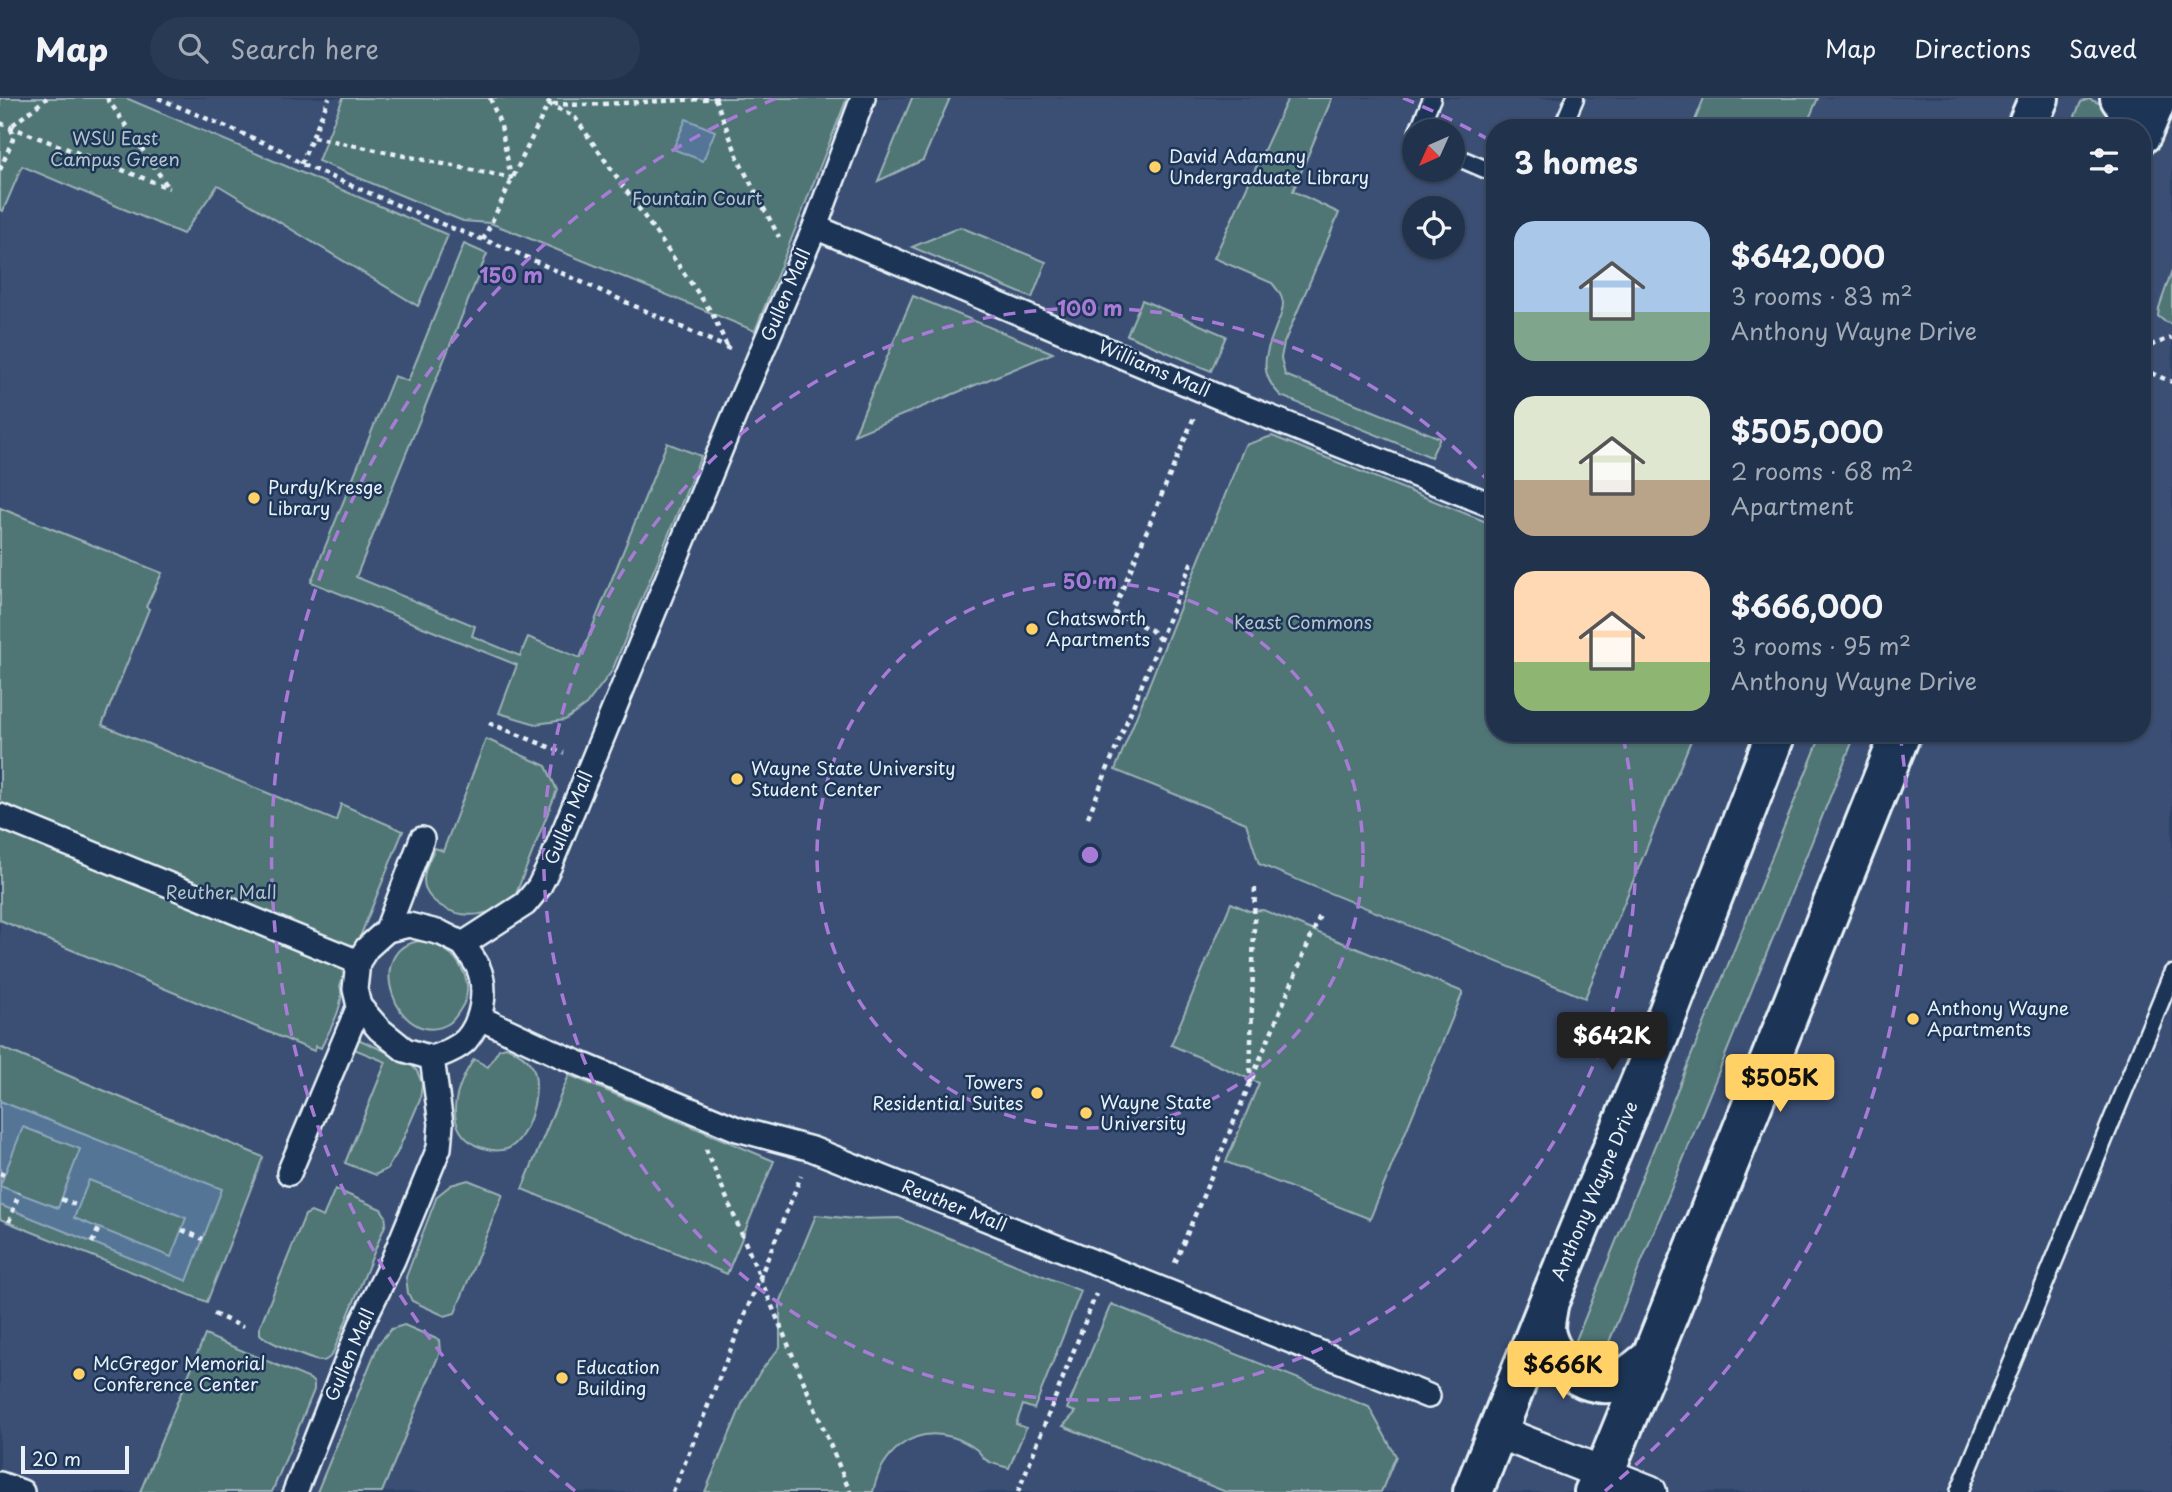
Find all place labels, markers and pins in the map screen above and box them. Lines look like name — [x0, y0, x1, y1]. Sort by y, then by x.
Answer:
place label: David Adamany Undergraduate Library — [1169, 142, 1369, 190]
marker: David Adamany Undergraduate Library — [1147, 159, 1163, 175]
place label: Purdy/Kresge Library — [268, 473, 383, 521]
marker: Purdy/Kresge Library — [246, 490, 262, 506]
place label: Chatsworth Apartments — [1046, 604, 1150, 652]
marker: Chatsworth Apartments — [1024, 621, 1040, 637]
place label: Wayne State University Student Center — [751, 754, 956, 802]
marker: Wayne State University Student Center — [729, 771, 745, 787]
centre of rings — [1078, 843, 1102, 867]
place label: Anthony Wayne Apartments — [1927, 994, 2069, 1042]
marker: Anthony Wayne Apartments — [1905, 1011, 1921, 1027]
pin: $642K — [1563, 1012, 1661, 1072]
pin: $505K — [1731, 1054, 1829, 1114]
place label: Towers Residential Suites — [872, 1068, 1023, 1116]
marker: Towers Residential Suites — [1029, 1085, 1045, 1101]
place label: Wayne State University — [1100, 1088, 1212, 1136]
marker: Wayne State University — [1078, 1105, 1094, 1121]
pin: $666K — [1514, 1342, 1612, 1401]
place label: McGregor Memorial Conference Center — [93, 1349, 265, 1397]
place label: Education Building — [576, 1353, 660, 1401]
marker: McGregor Memorial Conference Center — [71, 1366, 87, 1382]
marker: Education Building — [554, 1370, 570, 1386]

